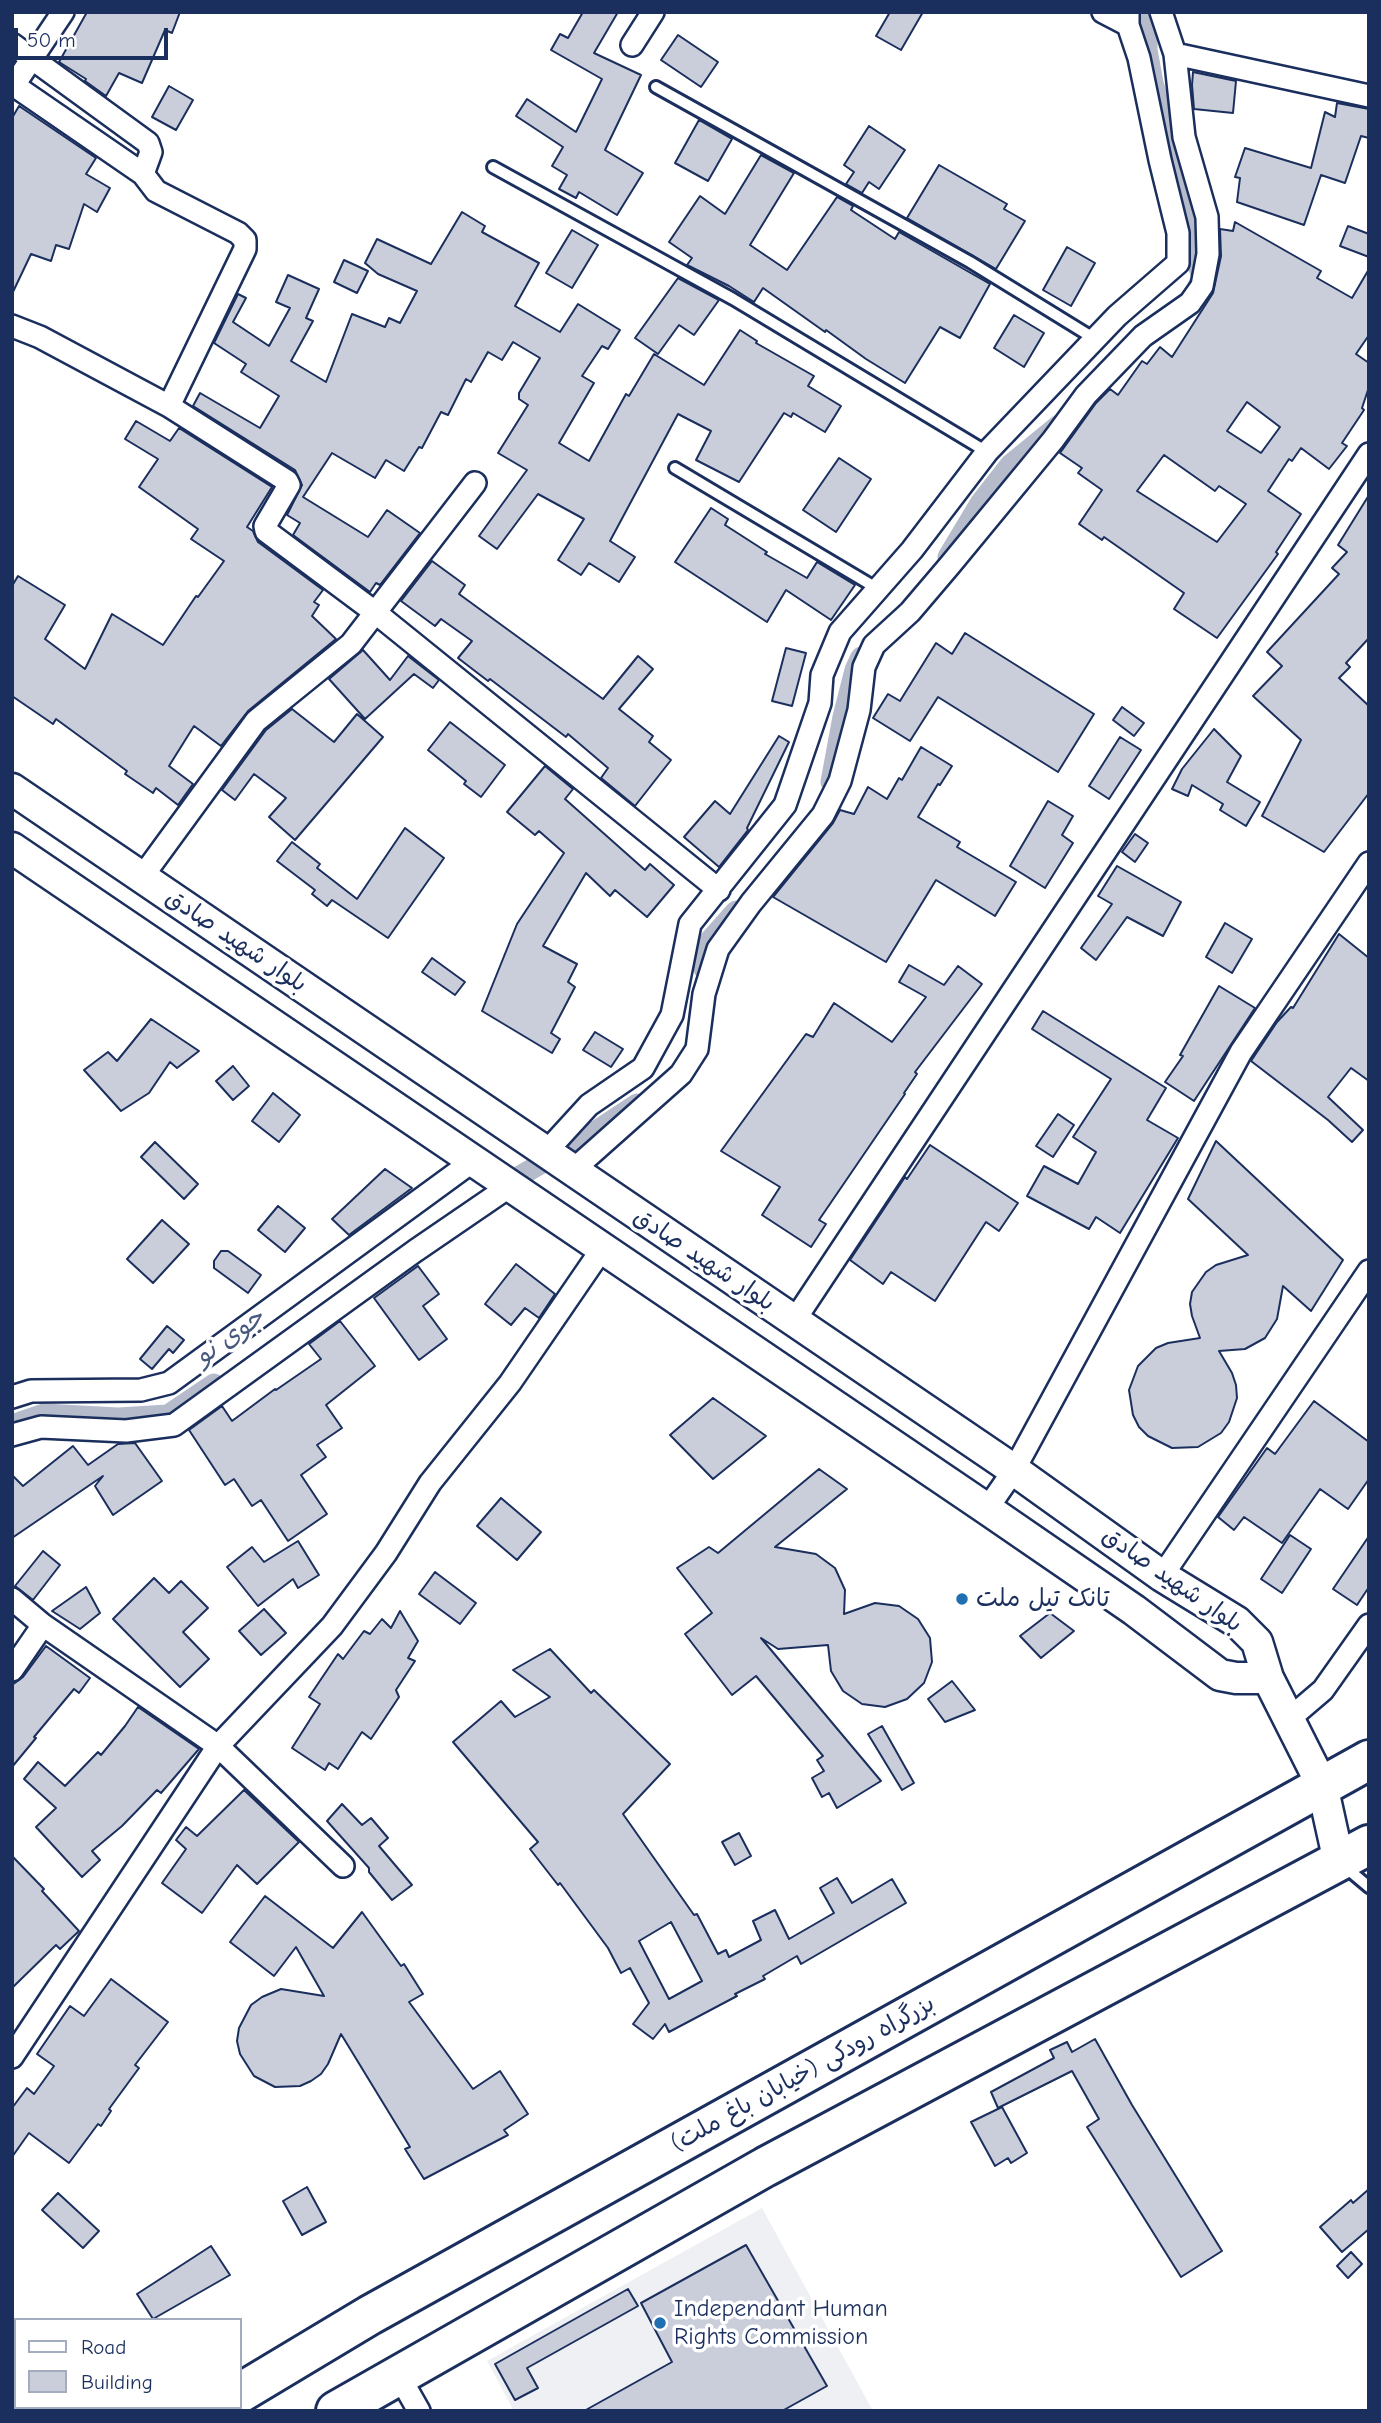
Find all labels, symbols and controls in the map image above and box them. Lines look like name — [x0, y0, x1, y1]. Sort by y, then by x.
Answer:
scale bar — [18, 14, 172, 58]
text: 50 m — [27, 28, 76, 52]
street label: بلوار شهید صادق — [160, 883, 312, 999]
street label: بلوار شهید صادق — [628, 1202, 780, 1318]
water label: جوی نو — [189, 1302, 271, 1372]
street label: بلوار شهید صادق — [1096, 1521, 1248, 1639]
place label: تانک تیل ملت — [976, 1585, 1109, 1613]
marker: تانک تیل ملت — [954, 1591, 970, 1607]
street label: بزرگراه رودکی (خیابان باغ ملت) — [666, 1989, 940, 2159]
place label: Independant Human Rights Commission — [674, 2295, 888, 2351]
marker: Independant Human Rights Commission — [652, 2315, 668, 2331]
legend — [14, 2318, 242, 2409]
text: Road — [81, 2335, 126, 2359]
text: Building — [81, 2370, 153, 2394]

